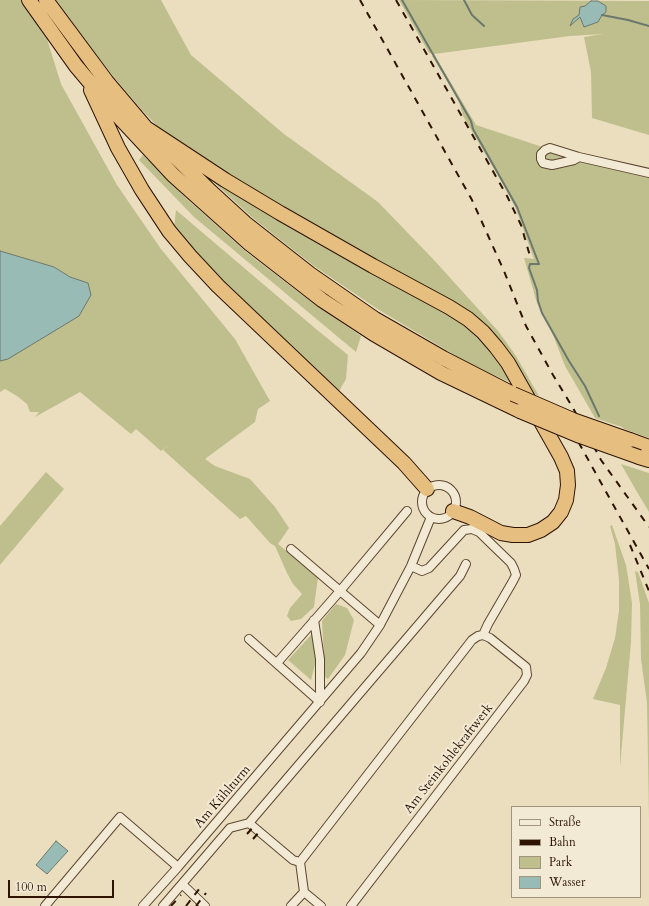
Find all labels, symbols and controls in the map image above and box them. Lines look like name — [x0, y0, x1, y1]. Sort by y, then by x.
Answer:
street label: Am Steinkohlekraftwerk — [401, 701, 497, 817]
street label: Am Kühlturm — [192, 762, 254, 832]
legend — [511, 806, 641, 898]
text: Straße — [549, 814, 581, 830]
text: Bahn — [549, 834, 576, 850]
text: Park — [549, 854, 572, 870]
scale bar — [10, 872, 116, 898]
text: Wasser — [549, 874, 585, 890]
text: 100 m — [15, 879, 47, 895]

